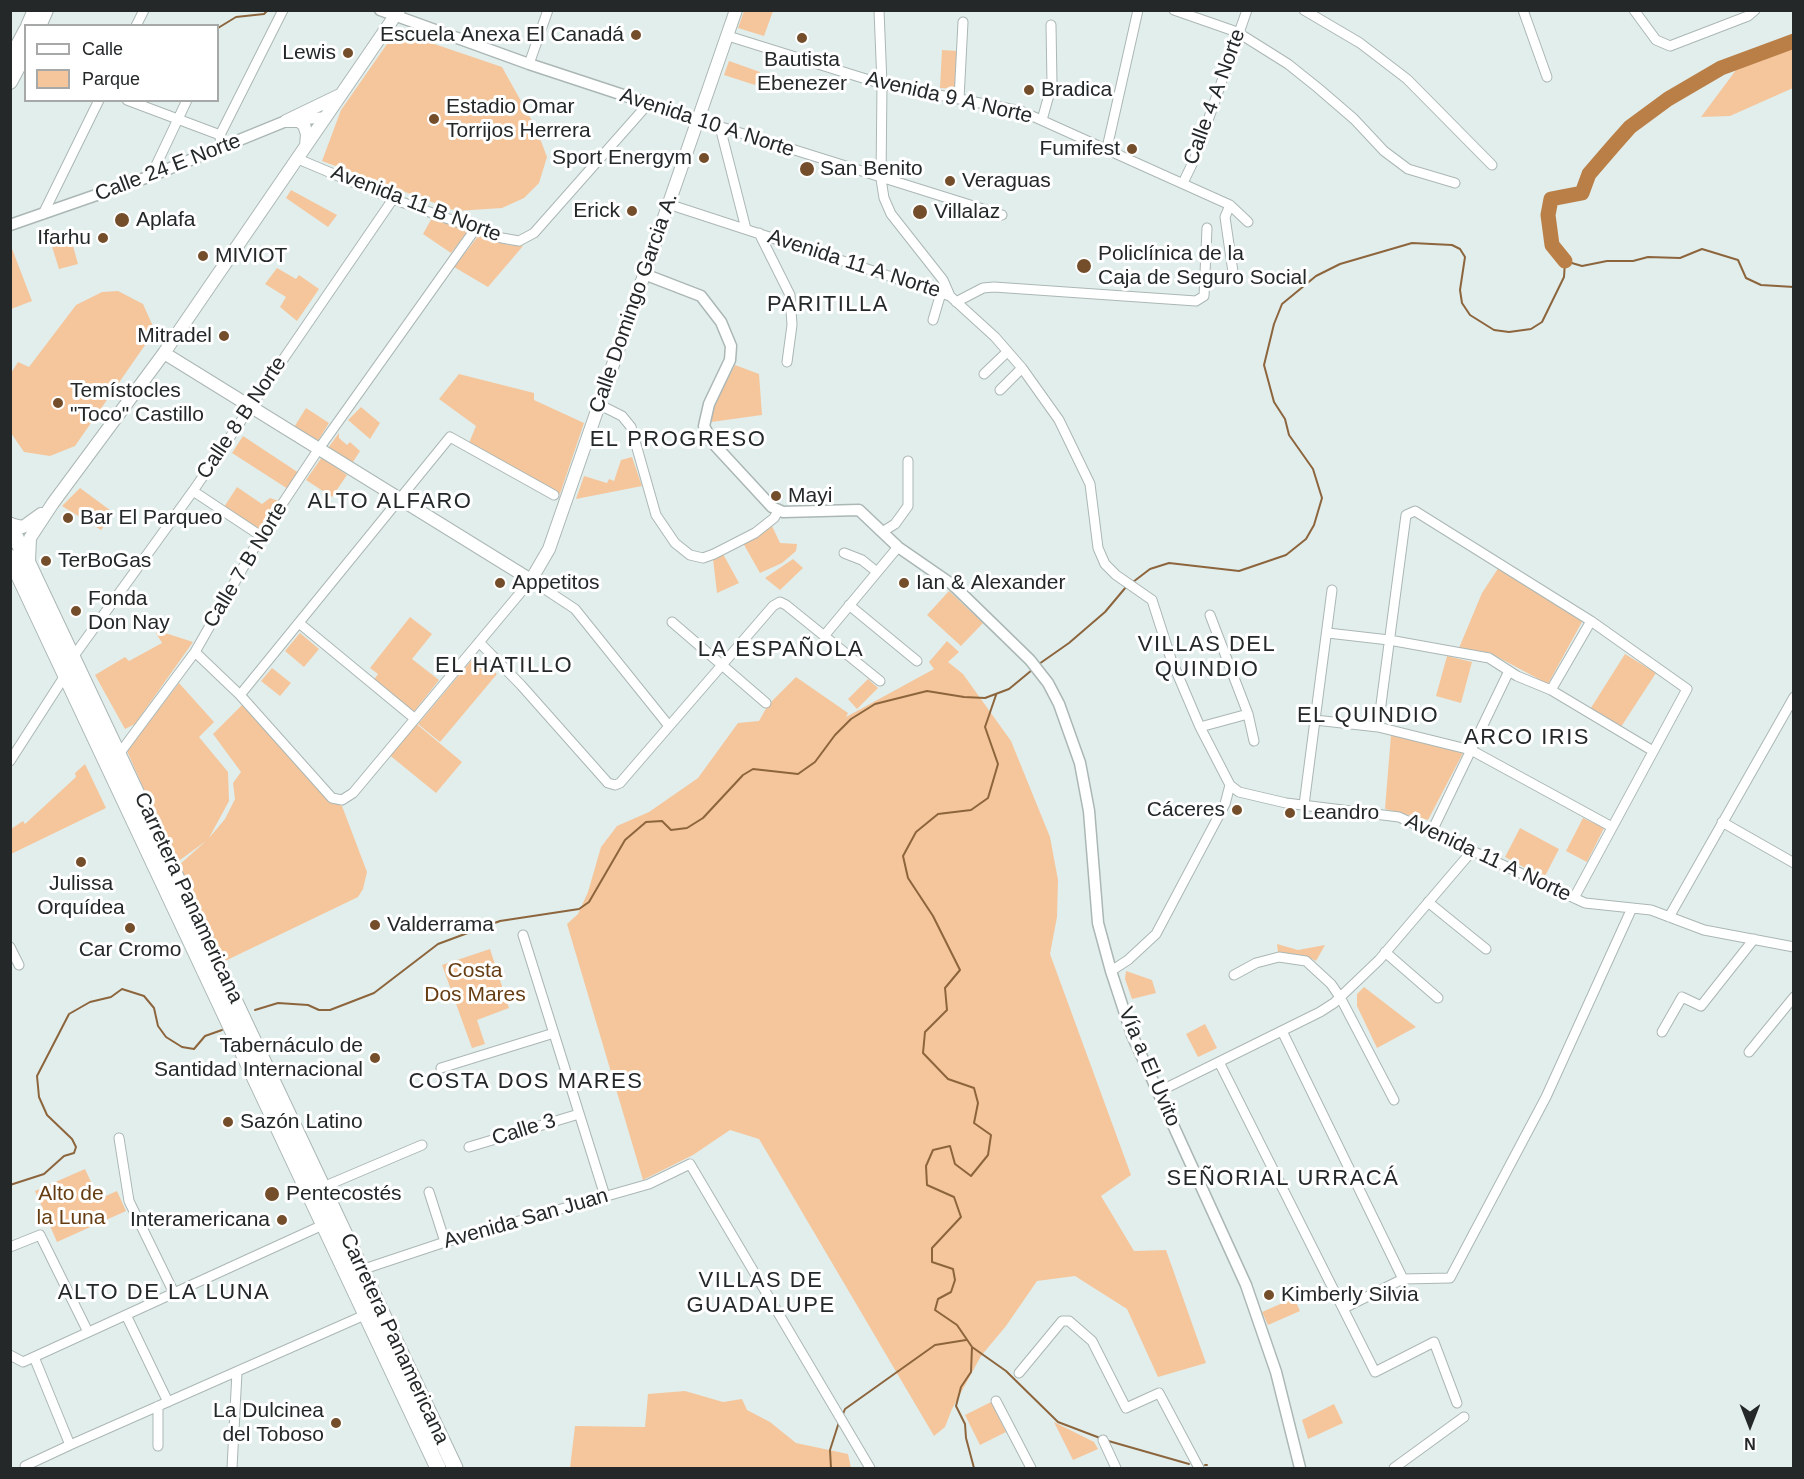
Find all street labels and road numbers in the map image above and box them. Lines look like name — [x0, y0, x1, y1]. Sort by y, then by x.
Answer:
street label: Calle 4 A Norte — [1179, 26, 1251, 168]
street label: Avenida 9 A Norte — [863, 67, 1035, 129]
street label: Avenida 10 A Norte — [617, 83, 797, 163]
street label: Calle 24 E Norte — [92, 129, 244, 207]
street label: Avenida 11 B Norte — [327, 160, 505, 248]
street label: Calle Domingo Garcia A. — [584, 190, 684, 416]
street label: Avenida 11 A Norte — [764, 224, 944, 304]
street label: Calle 8 B Norte — [192, 352, 292, 484]
street label: Calle 7 B Norte — [199, 497, 293, 633]
street label: Carretera Panamericana — [128, 788, 248, 1008]
street label: Avenida 11 A Norte — [1401, 809, 1575, 907]
street label: Vía a El Uvito — [1113, 1004, 1185, 1130]
street label: Calle 3 — [489, 1108, 559, 1152]
street label: Avenida San Juan — [441, 1183, 611, 1255]
street label: Carretera Panamericana — [334, 1229, 454, 1449]

